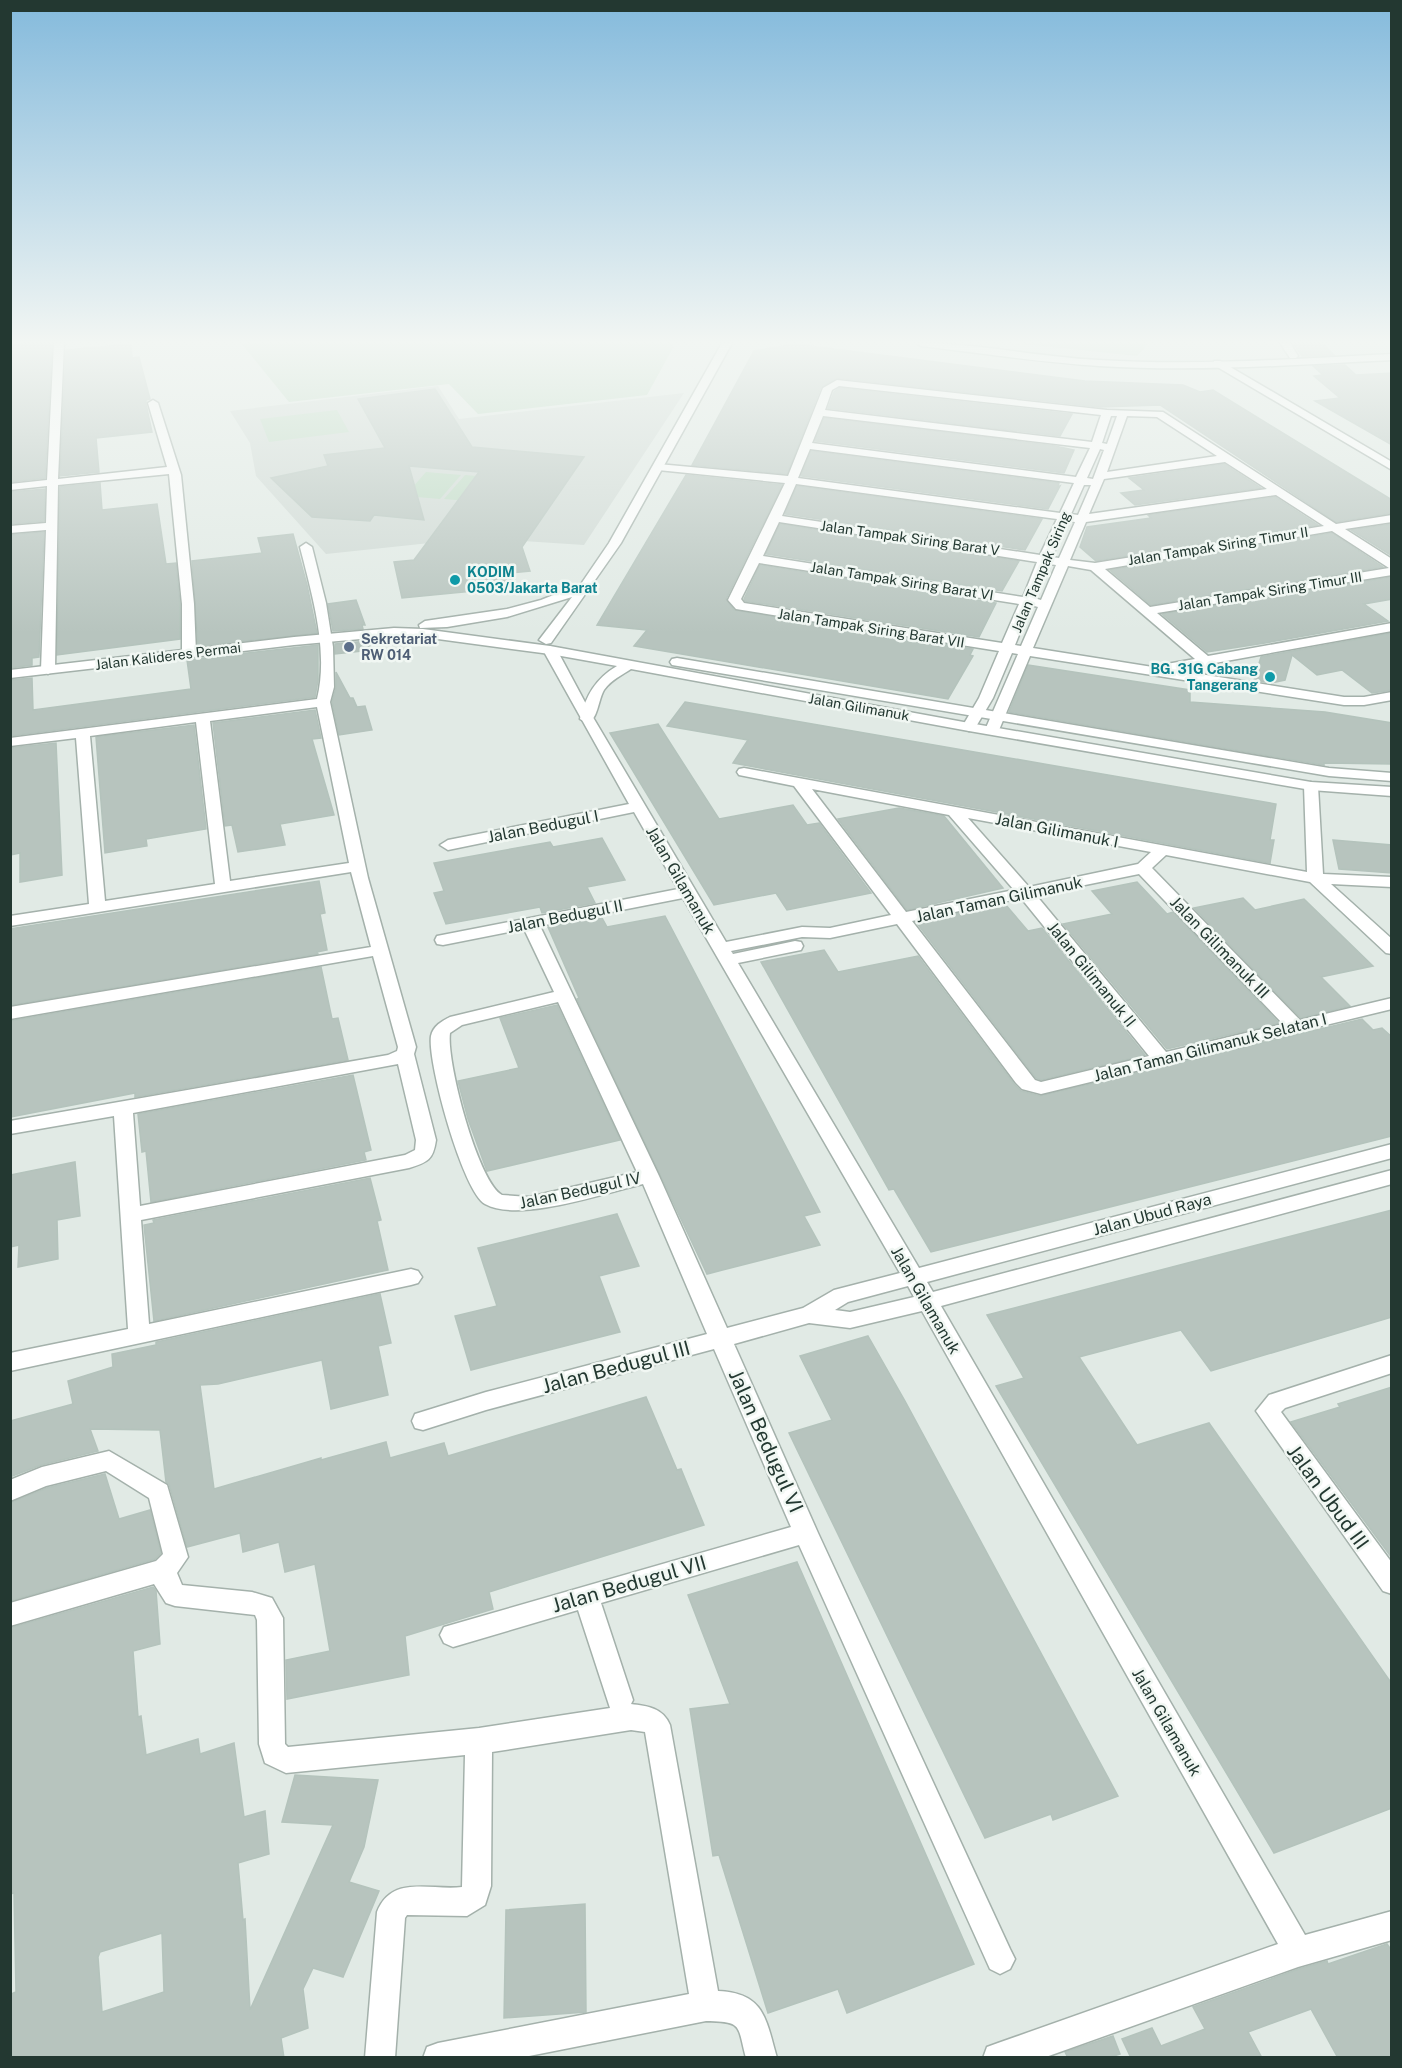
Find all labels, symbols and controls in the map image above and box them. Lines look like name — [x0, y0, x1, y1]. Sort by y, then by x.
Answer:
street label: Jalan Tampak Siring — [1008, 509, 1074, 635]
street label: Jalan Tampak Siring Barat V — [819, 517, 1001, 559]
street label: Jalan Tampak Siring Timur II — [1127, 524, 1309, 568]
street label: Jalan Tampak Siring Barat VI — [809, 559, 995, 603]
place label: KODIM 0503/Jakarta Barat — [467, 564, 598, 596]
street label: Jalan Tampak Siring Timur III — [1177, 569, 1363, 613]
marker: KODIM 0503/Jakarta Barat — [448, 573, 462, 587]
street label: Jalan Tampak Siring Barat VII — [776, 605, 966, 651]
place label: Sekretariat RW 014 — [361, 631, 437, 663]
street label: Jalan Kalideres Permai — [94, 639, 242, 673]
marker: Sekretariat RW 014 — [342, 640, 356, 654]
place label: BG. 31G Cabang Tangerang — [1151, 661, 1258, 693]
marker: BG. 31G Cabang Tangerang — [1263, 670, 1277, 684]
street label: Jalan Gilimanuk — [807, 690, 911, 724]
street label: Jalan Bedugul I — [486, 806, 600, 847]
street label: Jalan Gilimanuk I — [994, 809, 1120, 852]
street label: Jalan Gilamanuk — [642, 823, 719, 938]
street label: Jalan Taman Gilimanuk — [914, 873, 1084, 926]
street label: Jalan Gilimanuk III — [1166, 892, 1273, 1002]
street label: Jalan Bedugul II — [506, 896, 625, 937]
street label: Jalan Gilimanuk II — [1043, 918, 1140, 1031]
street label: Jalan Taman Gilimanuk Selatan I — [1092, 1009, 1329, 1086]
street label: Jalan Bedugul IV — [518, 1168, 643, 1213]
street label: Jalan Ubud Raya — [1091, 1190, 1213, 1239]
street label: Jalan Gilamanuk — [887, 1243, 964, 1358]
street label: Jalan Bedugul III — [539, 1336, 693, 1398]
street label: Jalan Bedugul VI — [724, 1366, 808, 1516]
street label: Jalan Ubud III — [1282, 1440, 1374, 1554]
street label: Jalan Bedugul VII — [549, 1550, 709, 1618]
street label: Jalan Gilamanuk — [1128, 1665, 1205, 1780]

